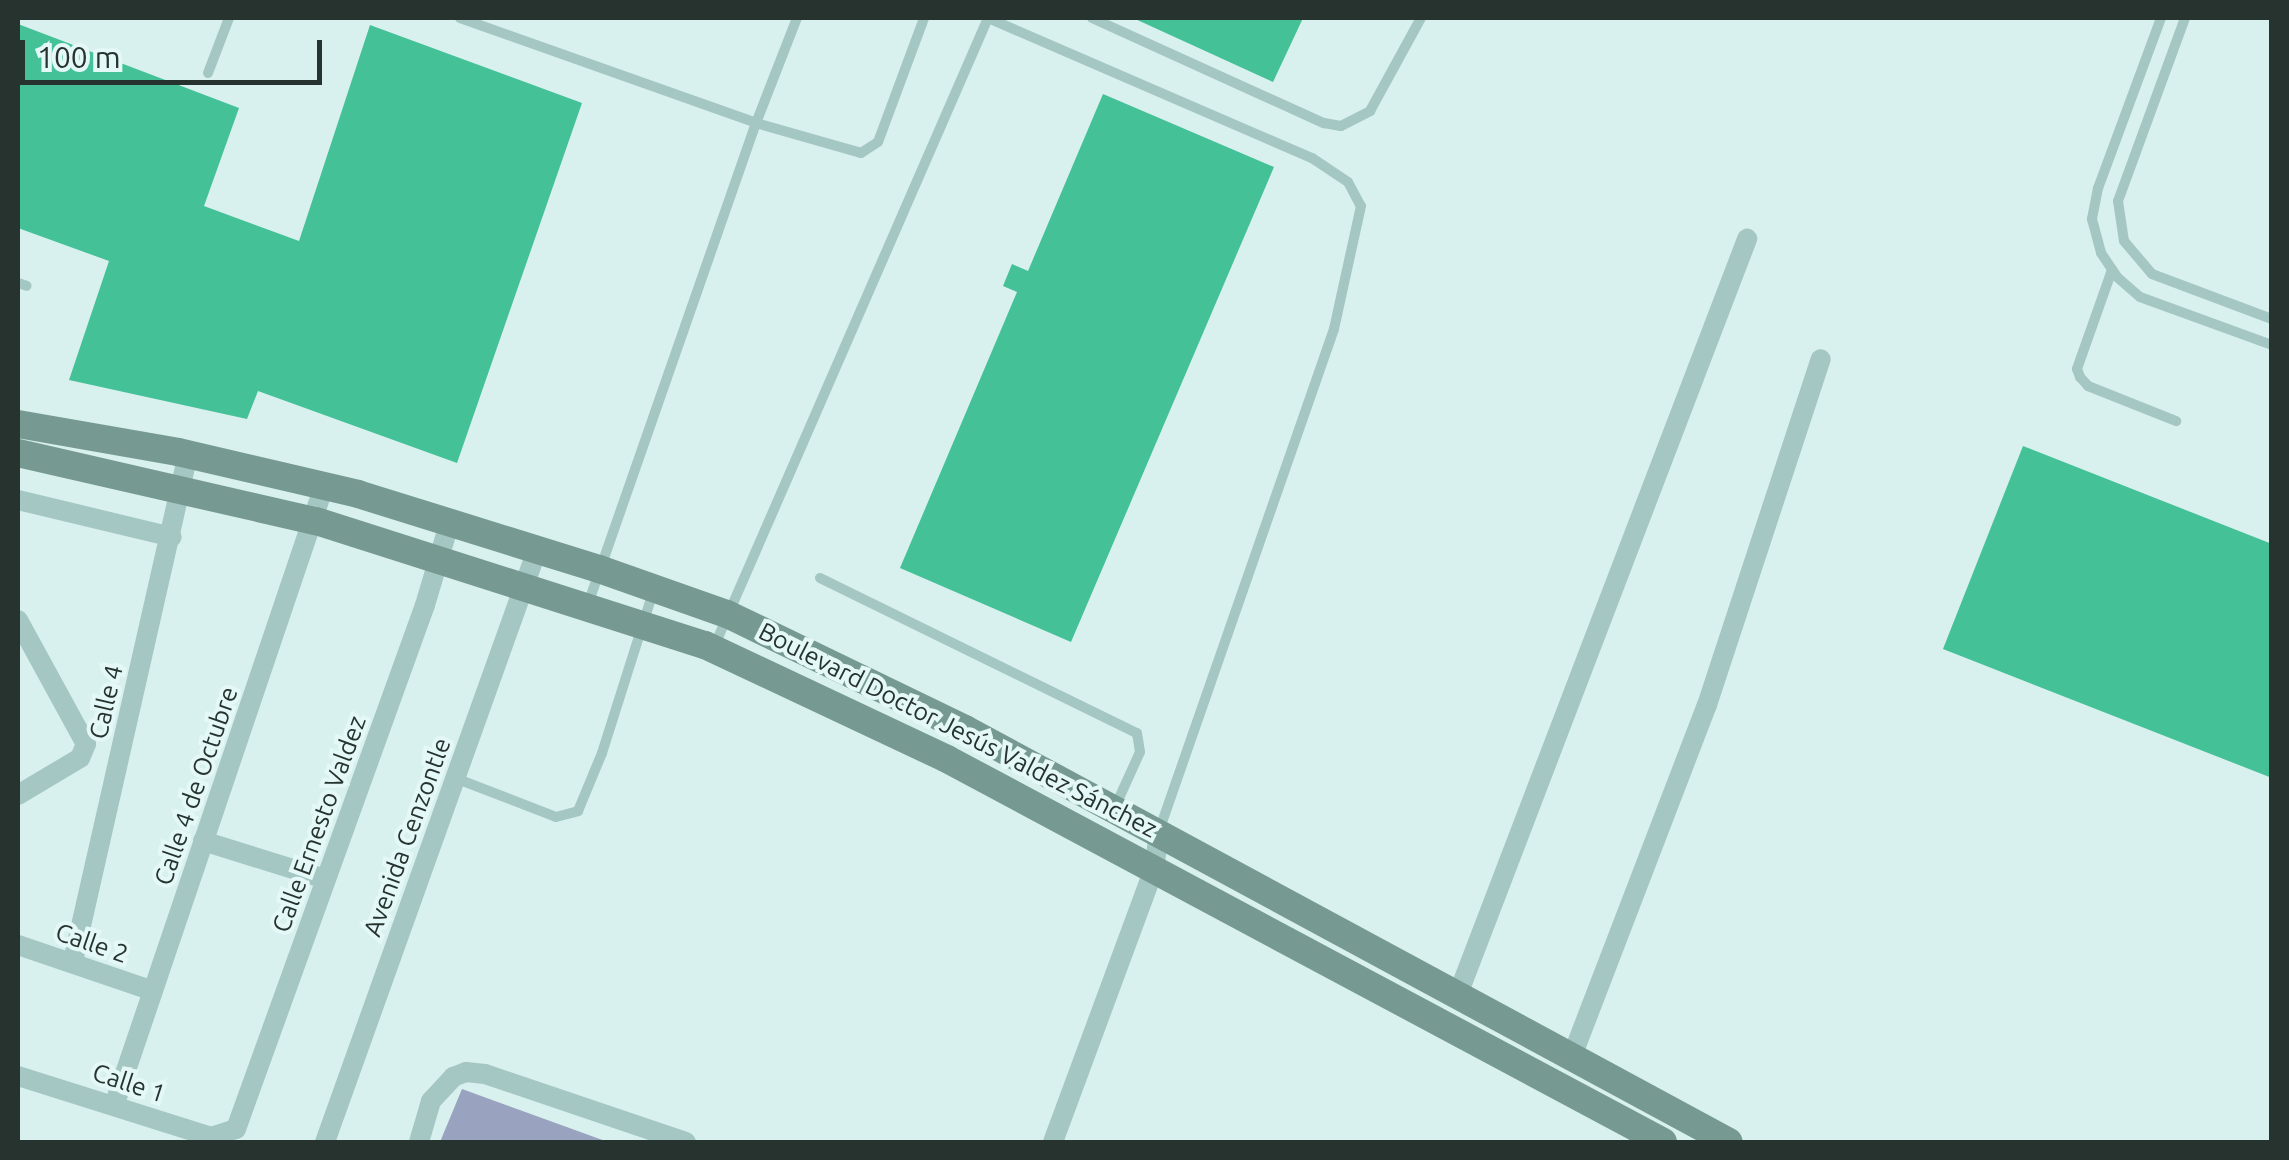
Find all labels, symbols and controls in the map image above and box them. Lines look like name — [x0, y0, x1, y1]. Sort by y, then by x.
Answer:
scale bar — [25, 20, 328, 82]
text: 100 m — [37, 40, 121, 74]
street label: Boulevard Doctor Jesús Valdez Sánchez — [754, 616, 1162, 844]
street label: Calle 4 — [83, 662, 129, 742]
street label: Calle 4 de Octubre — [148, 683, 244, 889]
street label: Calle Ernesto Valdez — [266, 712, 372, 936]
street label: Avenida Cenzontle — [357, 734, 457, 940]
street label: Calle 2 — [52, 917, 132, 969]
street label: Calle 1 — [89, 1057, 169, 1109]

